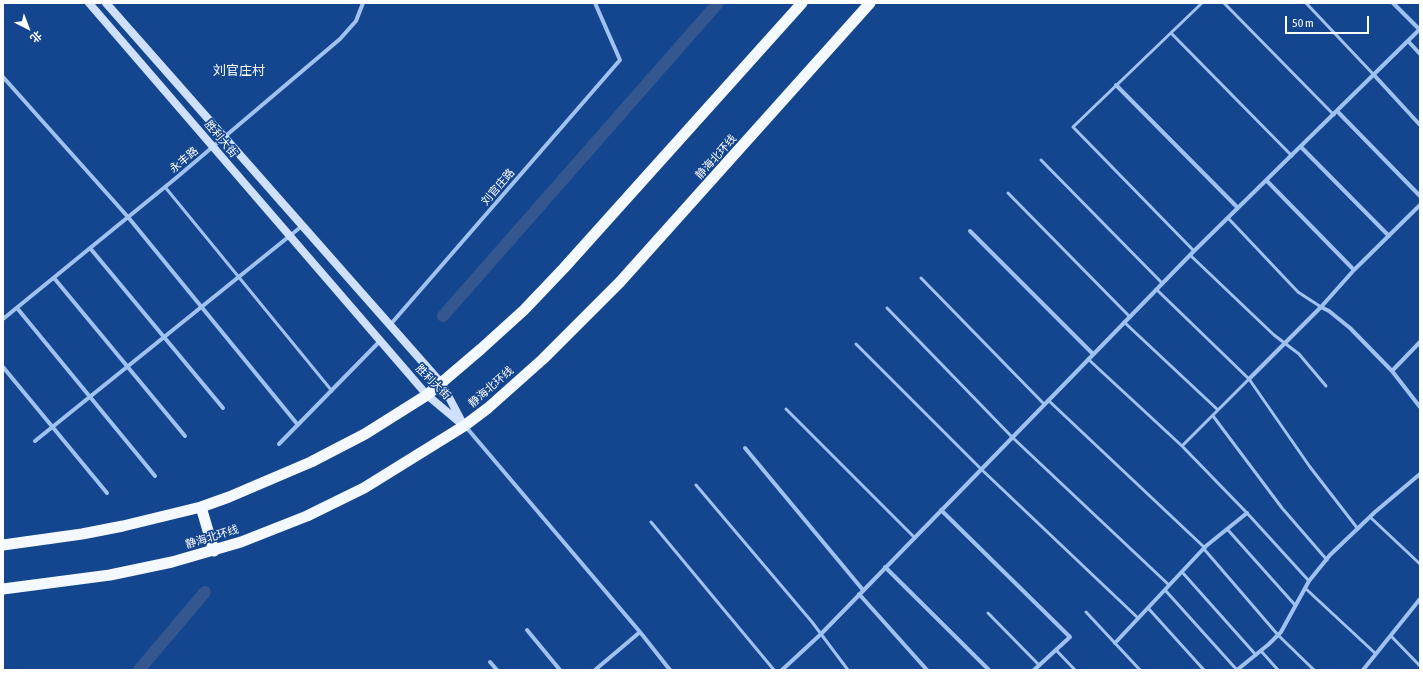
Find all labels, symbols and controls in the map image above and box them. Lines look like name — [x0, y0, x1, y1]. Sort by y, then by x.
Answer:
north arrow — [8, 8, 48, 48]
scale bar — [1287, 8, 1371, 34]
text: 50 m — [1292, 16, 1314, 30]
text: 北 — [28, 29, 44, 45]
district label: 刘官庄村 — [213, 63, 265, 79]
street label: 胜利大街 — [202, 118, 240, 160]
street label: 静海北环线 — [693, 132, 739, 182]
street label: 永丰路 — [167, 144, 201, 176]
street label: 刘官庄路 — [479, 166, 517, 208]
street label: 胜利大街 — [413, 362, 453, 402]
street label: 静海北环线 — [466, 364, 516, 410]
street label: 静海北环线 — [184, 523, 240, 551]

